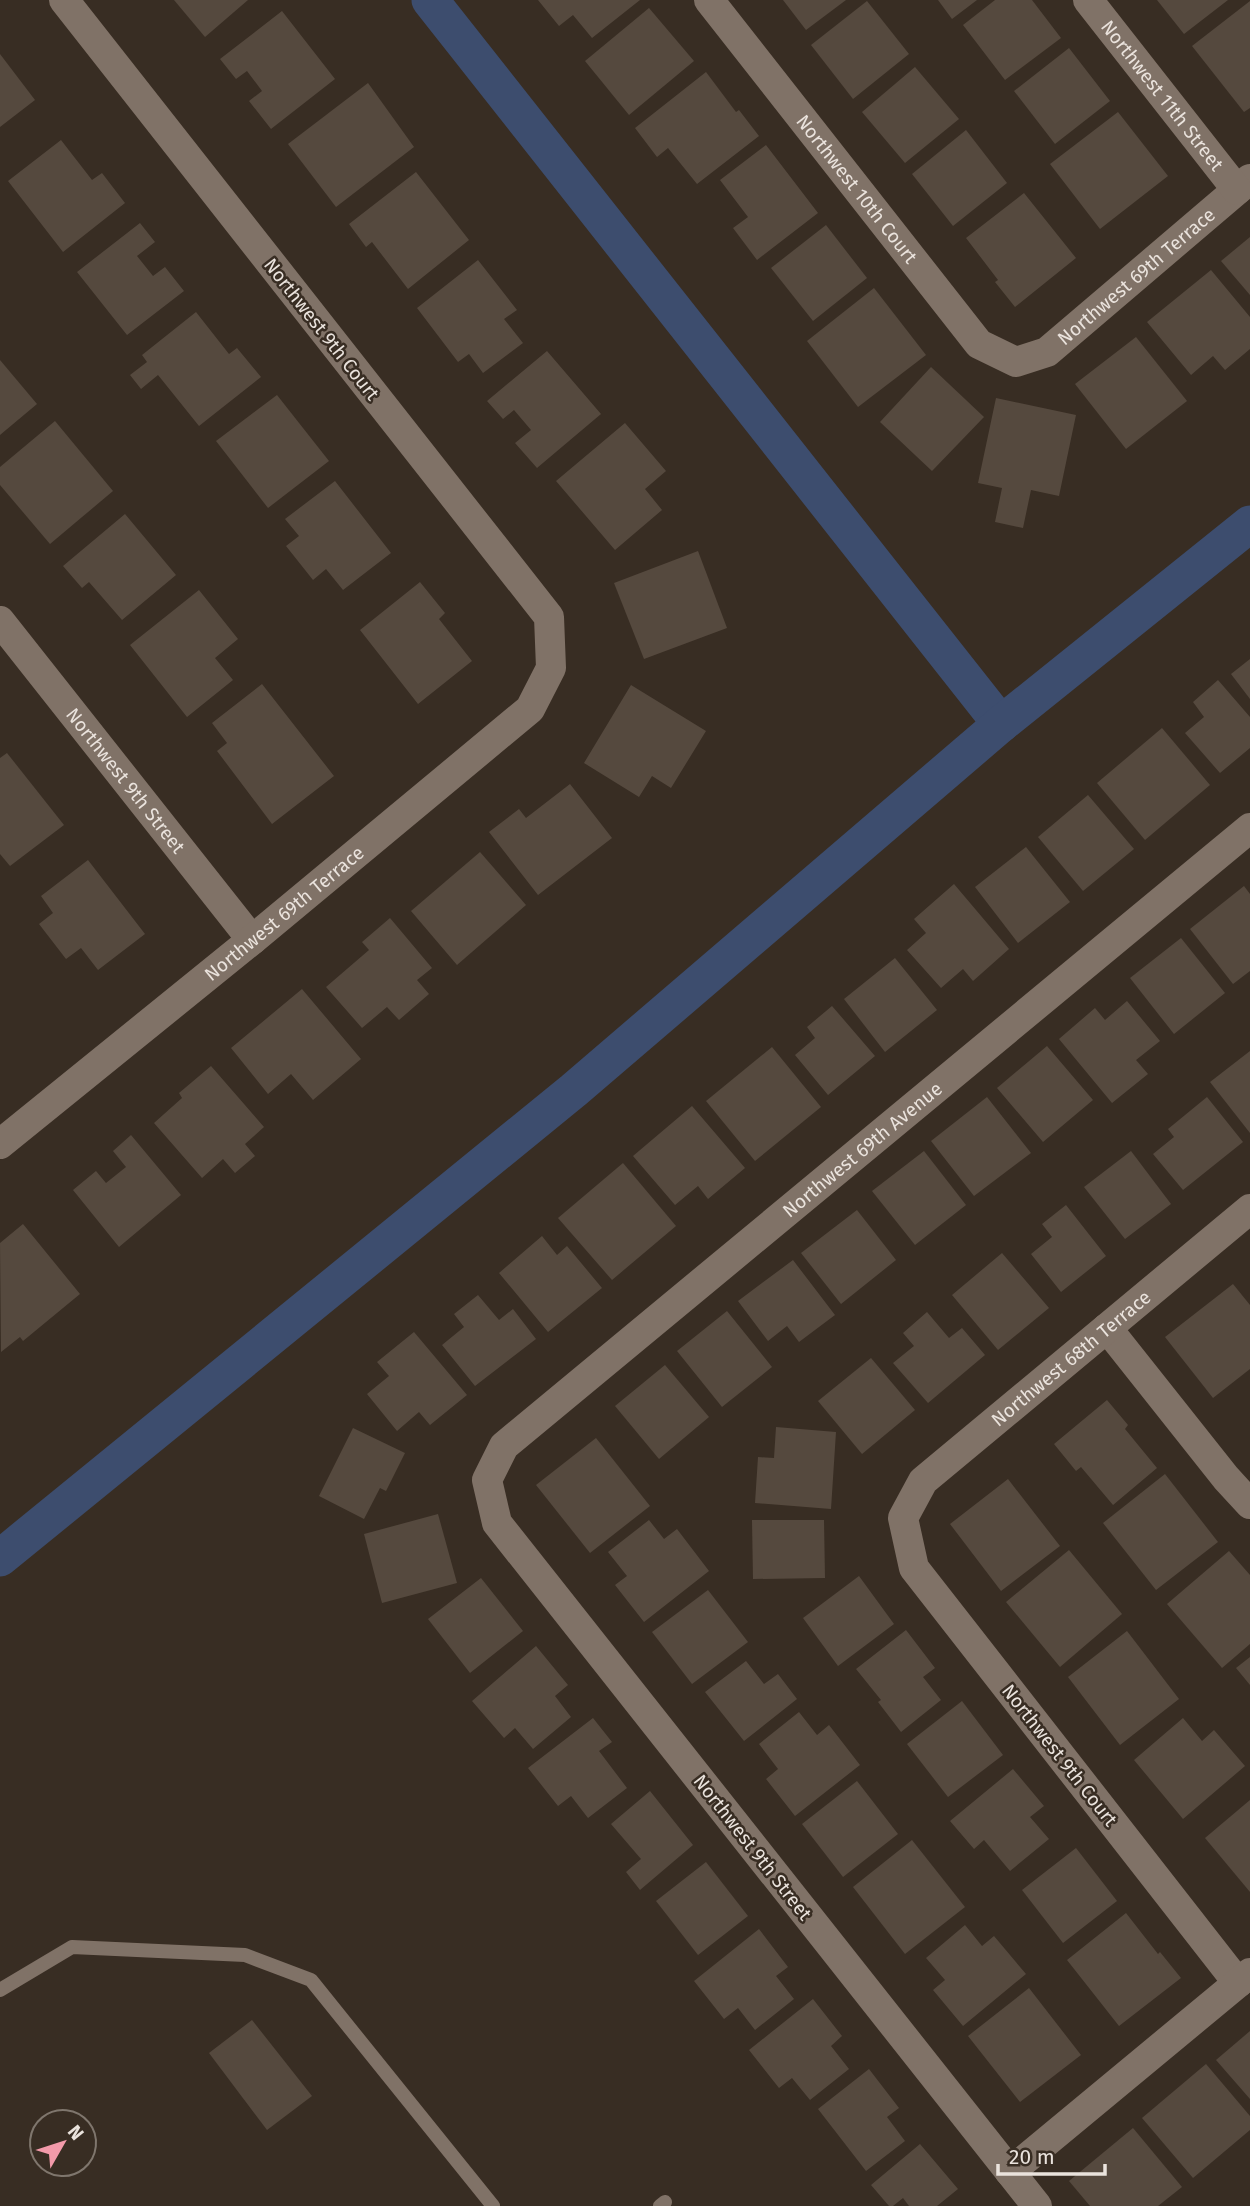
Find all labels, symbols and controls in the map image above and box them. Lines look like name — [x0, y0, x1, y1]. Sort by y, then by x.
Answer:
street label: Northwest 11th Street — [1096, 16, 1228, 176]
street label: Northwest 10th Court — [791, 110, 922, 268]
street label: Northwest 69th Terrace — [1053, 203, 1220, 350]
street label: Northwest 9th Court — [259, 254, 384, 405]
street label: Northwest 9th Street — [61, 703, 190, 858]
street label: Northwest 69th Terrace — [200, 841, 369, 986]
street label: Northwest 69th Avenue — [778, 1077, 947, 1222]
street label: Northwest 68th Terrace — [987, 1286, 1156, 1431]
street label: Northwest 9th Court — [997, 1680, 1122, 1831]
street label: Northwest 9th Street — [689, 1770, 817, 1925]
north arrow — [28, 2108, 98, 2178]
text: N — [63, 2120, 89, 2145]
scale bar — [998, 2132, 1105, 2176]
text: 20 m — [1009, 2144, 1055, 2170]

